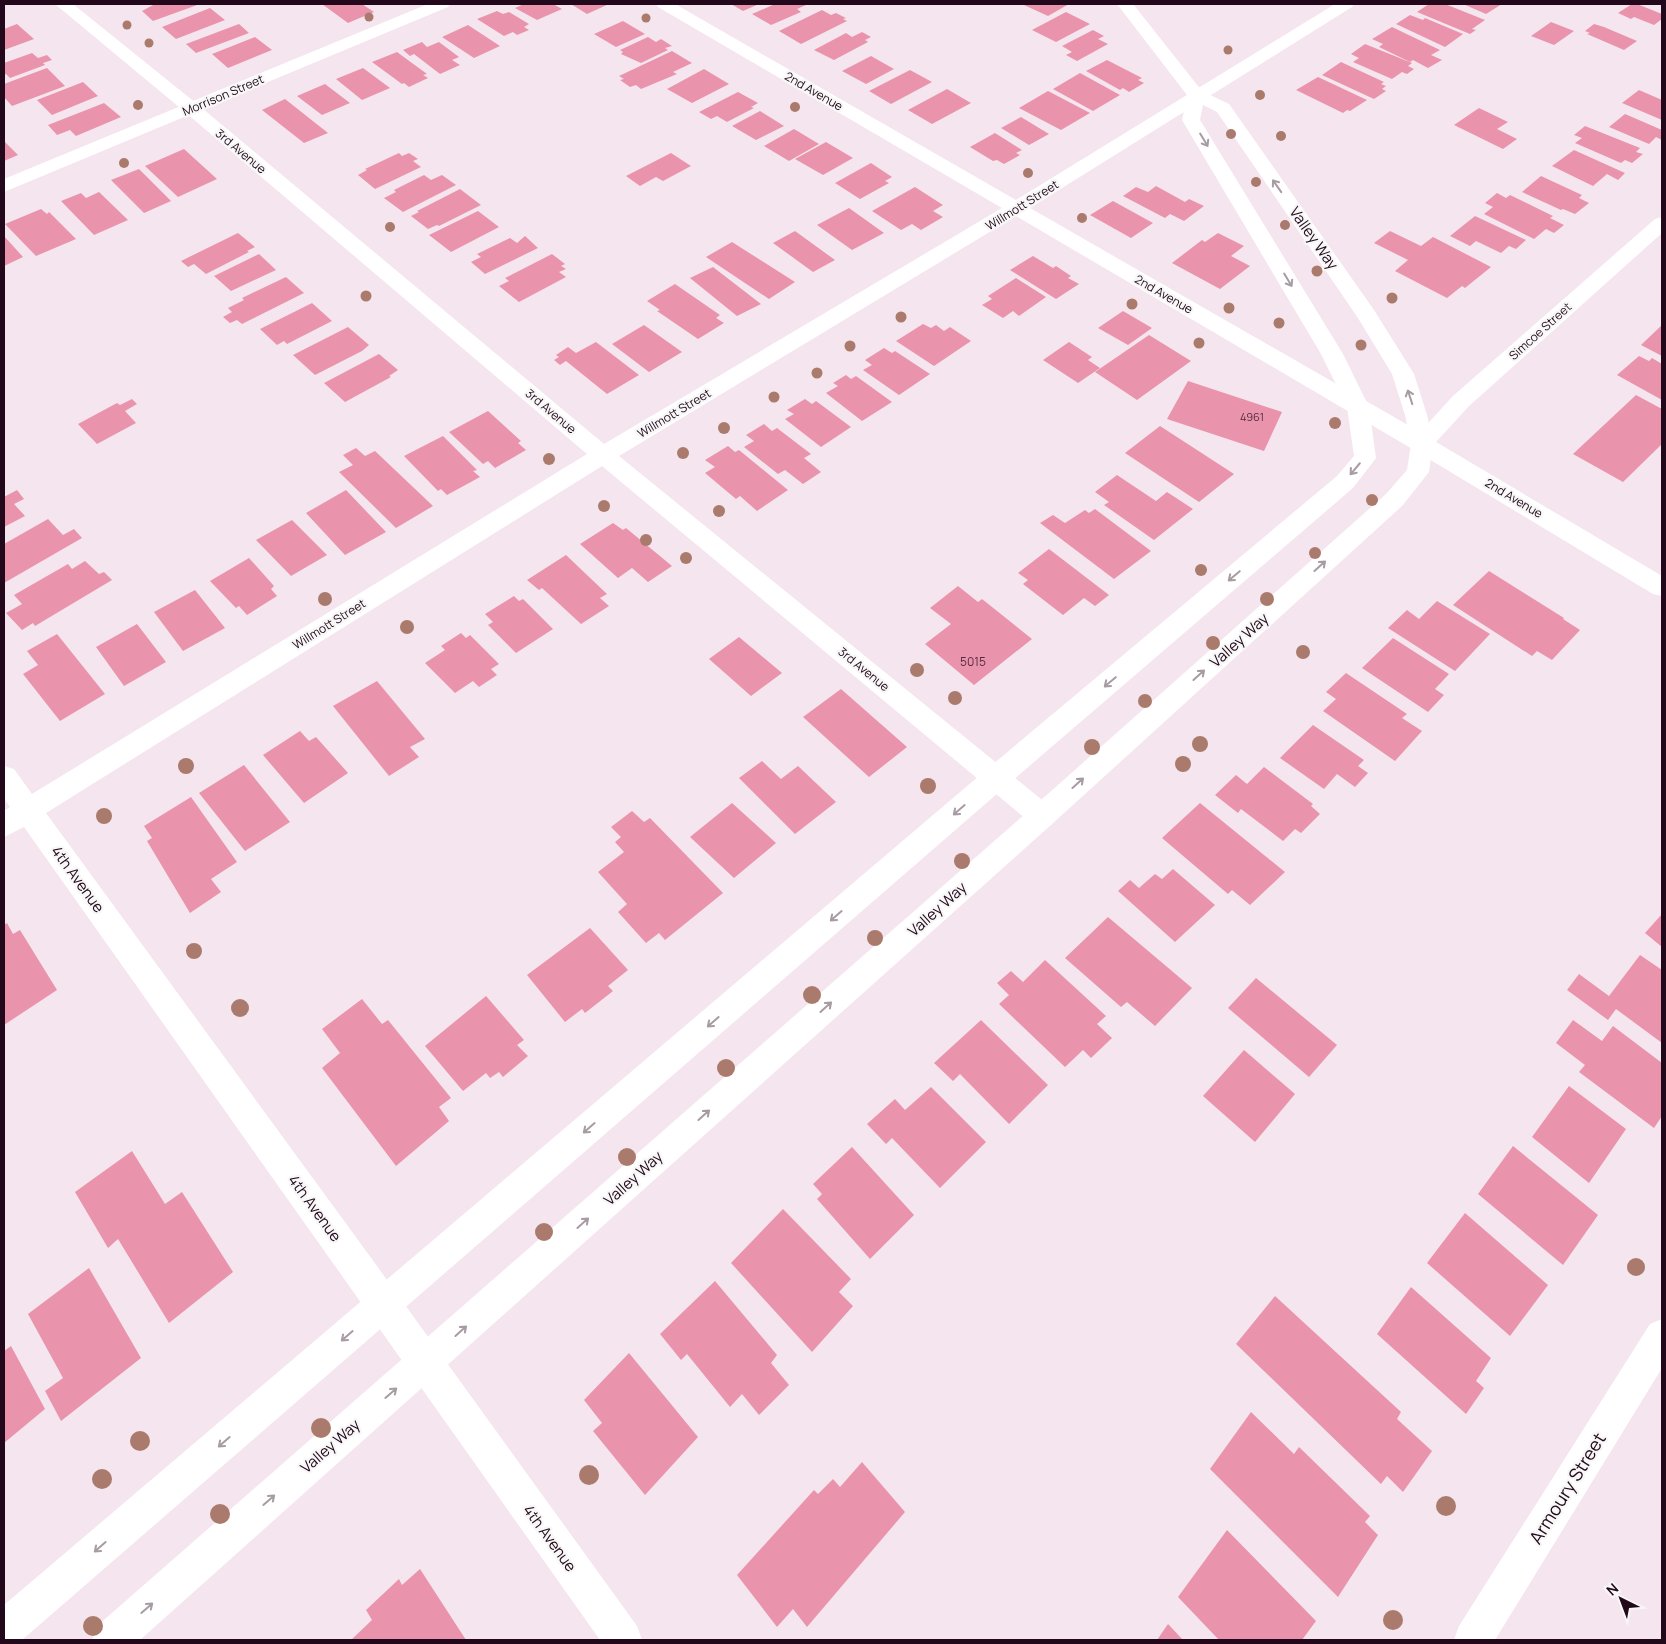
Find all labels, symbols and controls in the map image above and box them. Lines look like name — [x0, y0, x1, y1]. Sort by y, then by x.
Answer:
street label: 2nd Avenue — [782, 68, 846, 114]
street label: Morrison Street — [180, 70, 266, 120]
street label: 3rd Avenue — [212, 125, 270, 177]
one-way arrow — [1199, 133, 1209, 147]
street label: Willmott Street — [982, 176, 1062, 234]
one-way arrow — [1272, 179, 1282, 193]
street label: Valley Way — [1285, 202, 1343, 274]
street label: 2nd Avenue — [1132, 271, 1196, 317]
one-way arrow — [1283, 272, 1293, 286]
street label: Simcoe Street — [1505, 298, 1575, 364]
street label: Willmott Street — [634, 384, 714, 442]
street label: 3rd Avenue — [522, 385, 580, 437]
one-way arrow — [1405, 389, 1415, 405]
house number: 4961 — [1240, 409, 1264, 424]
one-way arrow — [1350, 462, 1361, 475]
street label: 2nd Avenue — [1482, 474, 1546, 522]
one-way arrow — [1314, 560, 1327, 572]
one-way arrow — [1227, 571, 1240, 582]
street label: Willmott Street — [289, 595, 369, 653]
street label: Valley Way — [1205, 608, 1273, 672]
street label: 3rd Avenue — [835, 643, 893, 695]
house number: 5015 — [960, 653, 986, 670]
one-way arrow — [1193, 669, 1206, 681]
one-way arrow — [1104, 676, 1117, 687]
one-way arrow — [1072, 777, 1085, 789]
one-way arrow — [953, 804, 966, 816]
street label: 4th Avenue — [47, 841, 110, 917]
street label: Valley Way — [903, 877, 971, 941]
one-way arrow — [830, 910, 843, 921]
one-way arrow — [819, 1002, 832, 1013]
one-way arrow — [706, 1016, 719, 1027]
one-way arrow — [698, 1109, 711, 1121]
one-way arrow — [583, 1122, 596, 1133]
street label: Valley Way — [599, 1146, 667, 1210]
street label: 4th Avenue — [284, 1170, 347, 1246]
one-way arrow — [576, 1217, 589, 1229]
one-way arrow — [455, 1325, 468, 1337]
one-way arrow — [341, 1330, 354, 1341]
one-way arrow — [384, 1387, 397, 1399]
street label: Valley Way — [296, 1414, 364, 1478]
street label: Armoury Street — [1523, 1428, 1611, 1548]
one-way arrow — [217, 1436, 230, 1447]
one-way arrow — [262, 1495, 275, 1506]
street label: 4th Avenue — [519, 1500, 582, 1576]
one-way arrow — [94, 1542, 107, 1553]
north arrow — [1596, 1574, 1646, 1624]
text: N — [1602, 1579, 1622, 1599]
one-way arrow — [141, 1602, 154, 1614]

